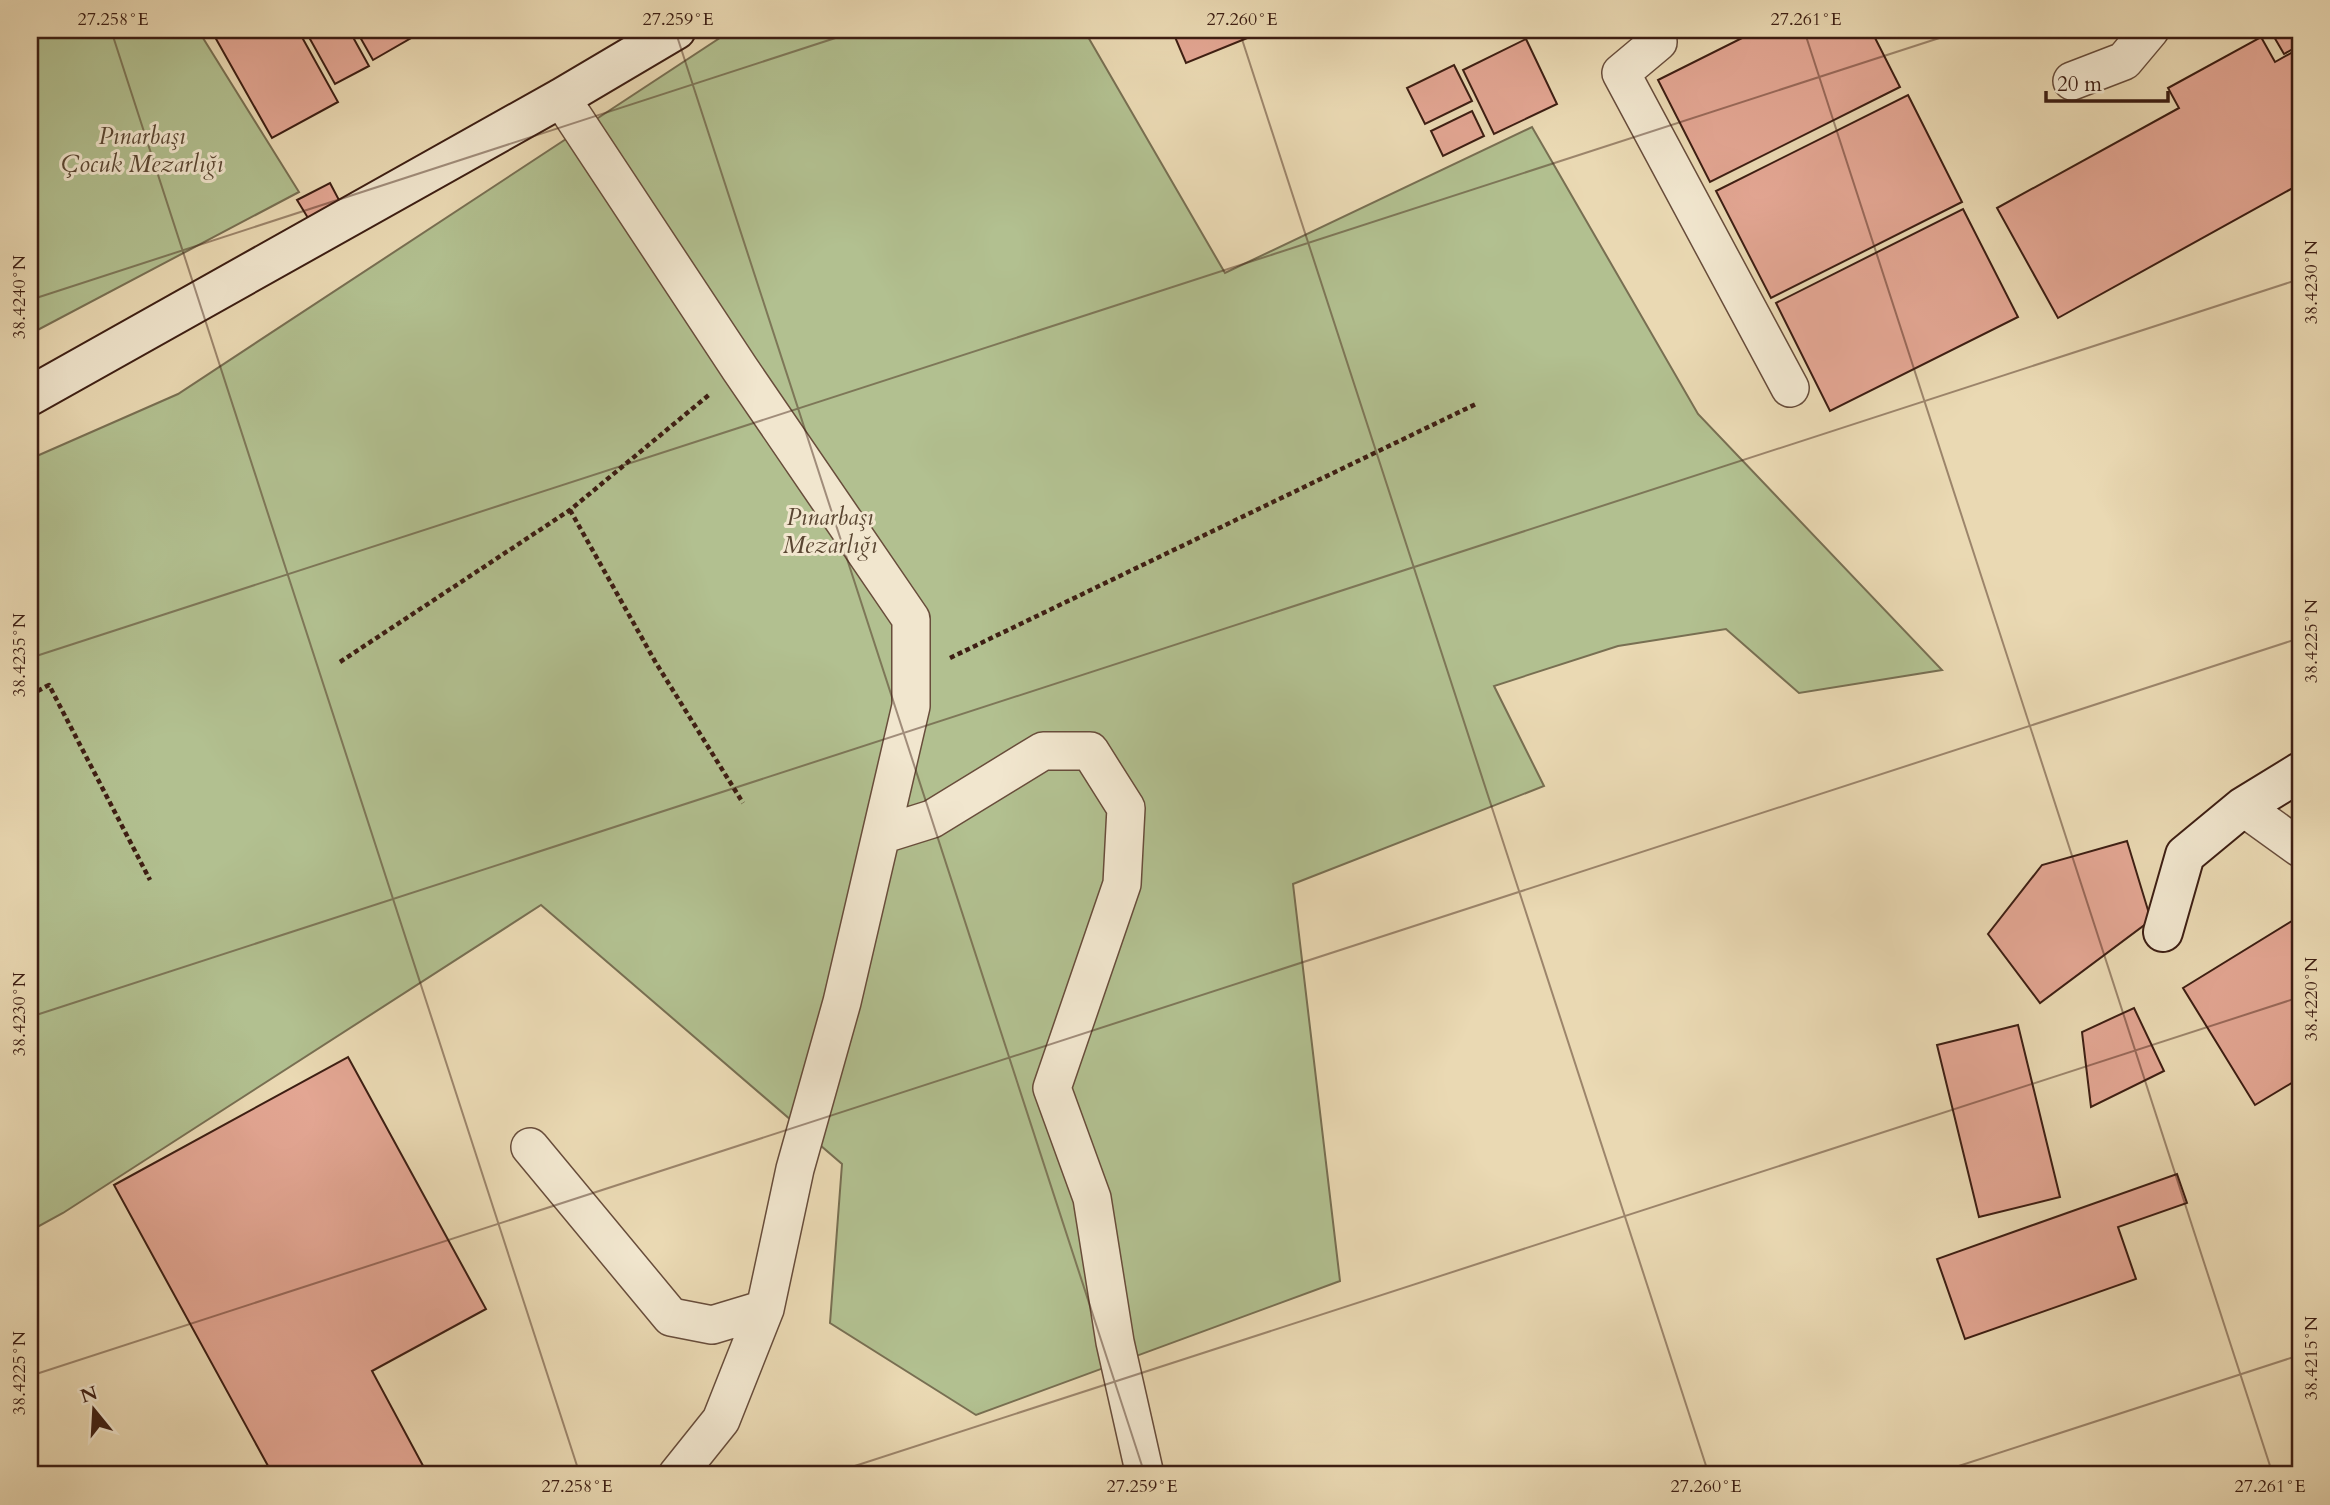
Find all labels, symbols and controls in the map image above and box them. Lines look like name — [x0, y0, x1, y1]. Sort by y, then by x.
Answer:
text: 27.258°E — [78, 7, 149, 32]
text: 27.259°E — [643, 7, 714, 32]
text: 27.260°E — [1207, 7, 1278, 32]
text: 27.261°E — [1771, 7, 1842, 32]
scale bar — [2046, 60, 2169, 104]
text: 20 m — [2057, 70, 2102, 99]
park label: Pınarbaşı Çocuk Mezarlığı — [61, 120, 224, 181]
text: 38.4230°N — [2299, 239, 2324, 324]
text: 38.4240°N — [7, 254, 32, 339]
park label: Pınarbaşı Mezarlığı — [783, 501, 878, 562]
text: 38.4225°N — [2299, 598, 2324, 683]
text: 38.4235°N — [7, 612, 32, 697]
text: 38.4220°N — [2299, 956, 2324, 1041]
text: 38.4230°N — [7, 971, 32, 1056]
text: 38.4215°N — [2299, 1315, 2324, 1400]
text: 38.4225°N — [7, 1330, 32, 1415]
north arrow — [60, 1376, 130, 1446]
text: N — [77, 1380, 101, 1410]
text: 27.258°E — [542, 1474, 613, 1499]
text: 27.259°E — [1107, 1474, 1178, 1499]
text: 27.260°E — [1671, 1474, 1742, 1499]
text: 27.261°E — [2235, 1474, 2306, 1499]

